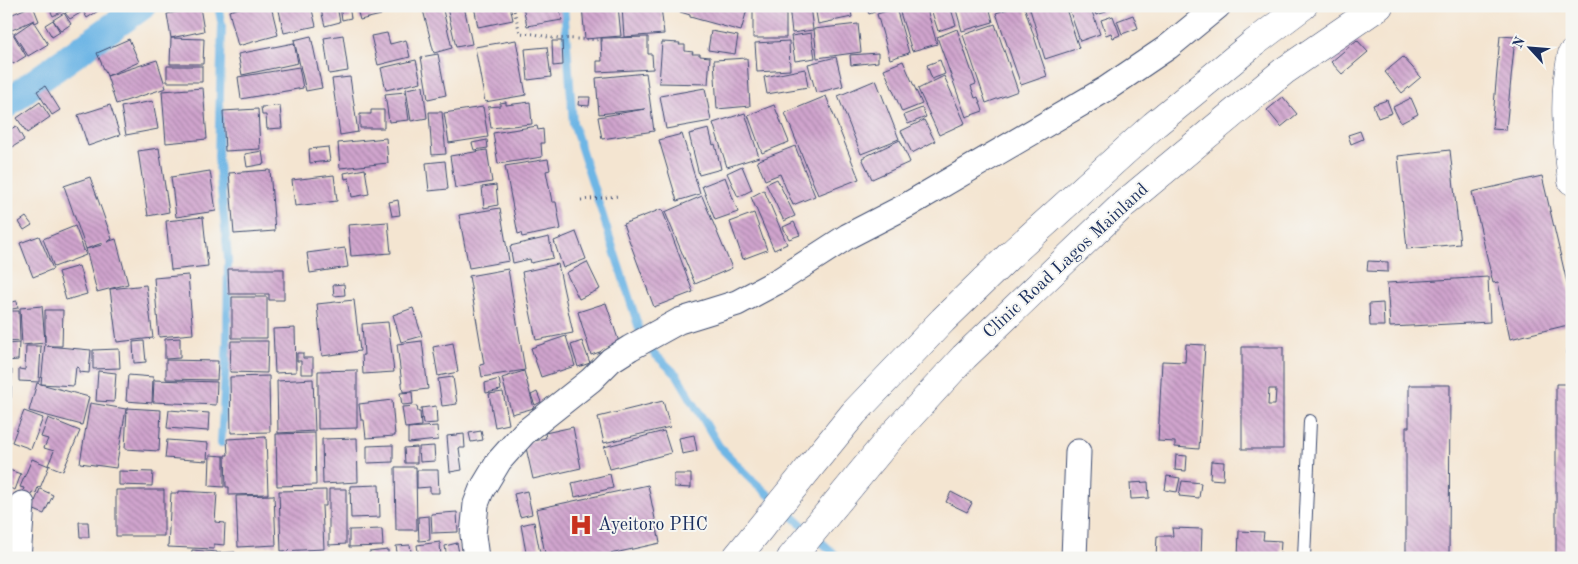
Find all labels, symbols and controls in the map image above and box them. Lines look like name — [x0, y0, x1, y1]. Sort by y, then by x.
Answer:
north arrow — [1506, 22, 1556, 72]
text: N — [1511, 35, 1528, 51]
street label: Clinic Road Lagos Mainland — [980, 180, 1152, 342]
hospital icon: Ayeitoro PHC — [568, 512, 594, 538]
place label: Ayeitoro PHC — [598, 516, 708, 534]

